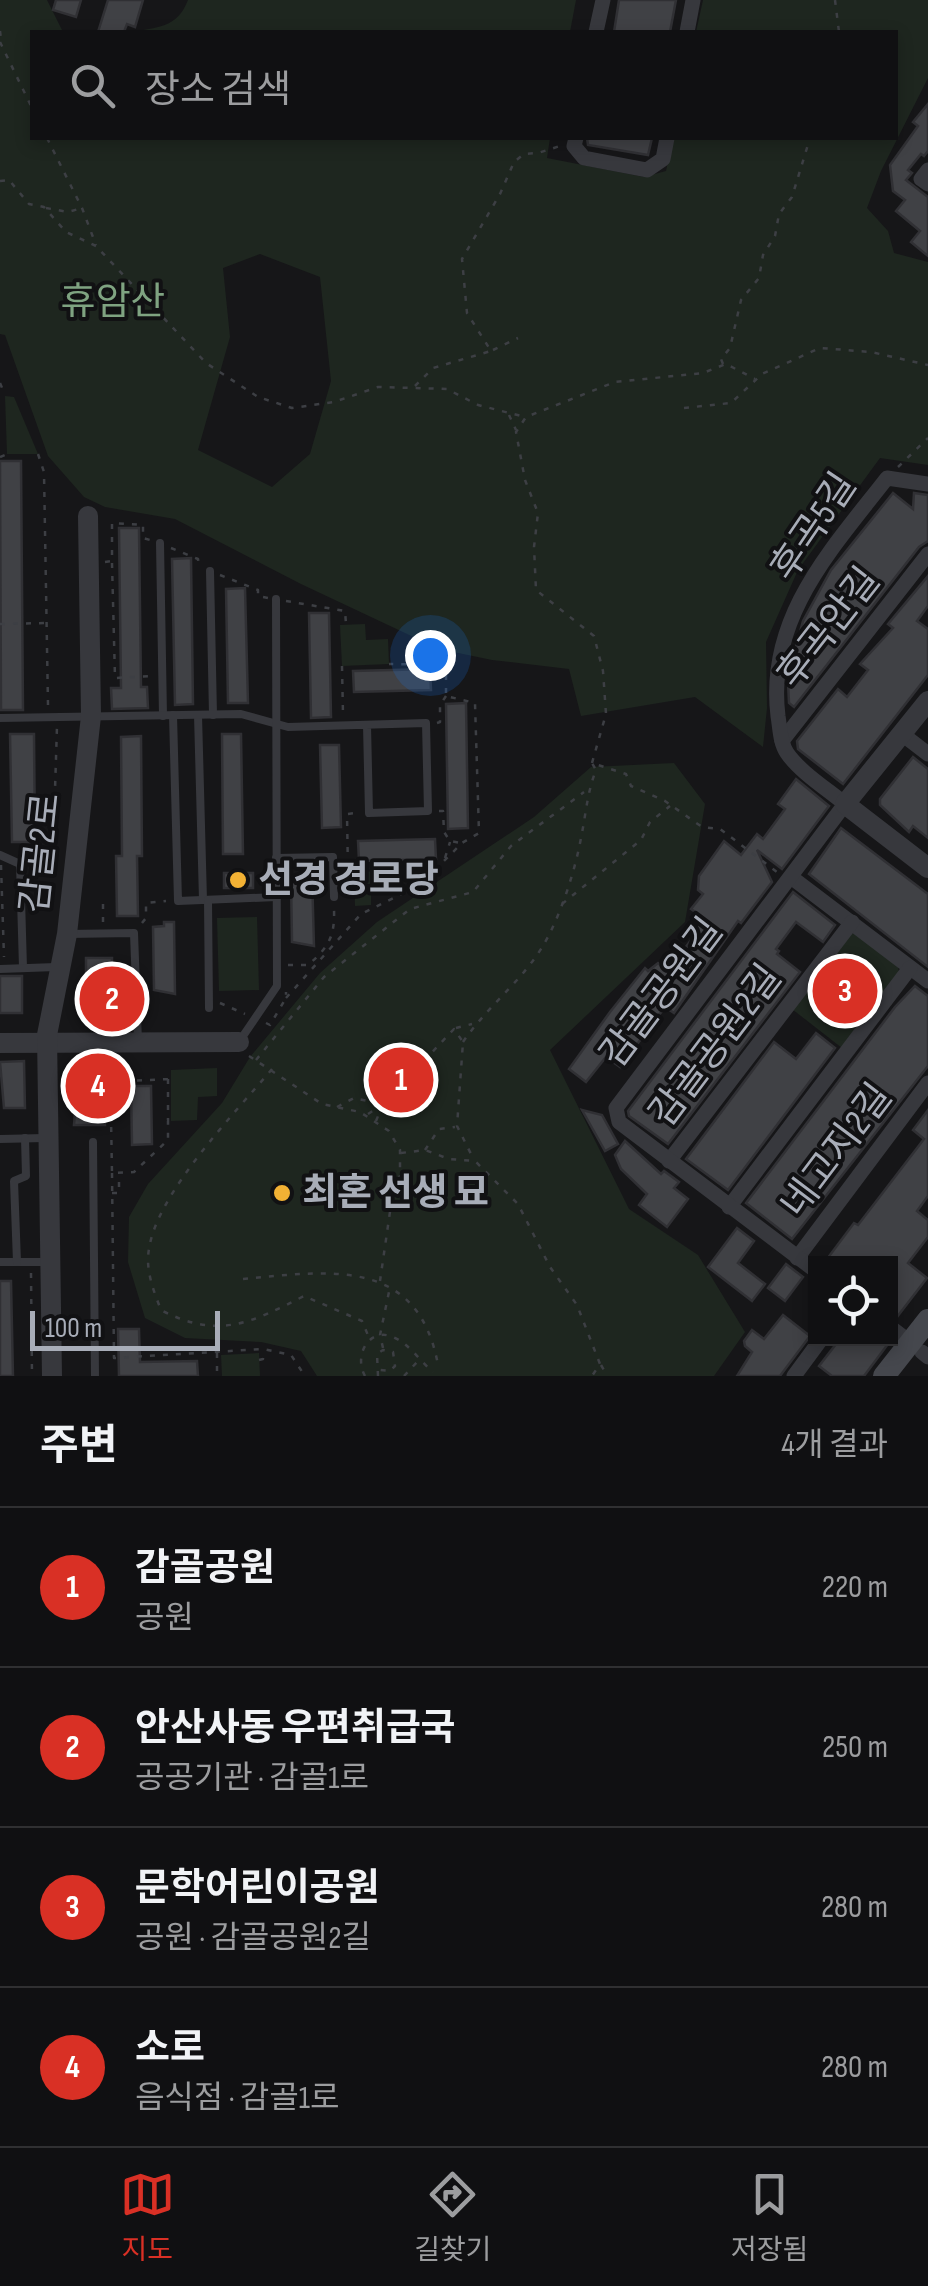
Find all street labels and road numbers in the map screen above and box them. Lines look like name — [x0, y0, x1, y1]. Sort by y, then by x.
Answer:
street label: 후곡5길 — [762, 465, 866, 589]
street label: 후곡안길 — [768, 559, 890, 697]
street label: 감골2로 — [12, 791, 70, 915]
street label: 감골공원길 — [591, 910, 733, 1076]
street label: 감골공원2길 — [641, 956, 791, 1136]
street label: 네고지2길 — [772, 1075, 902, 1227]

